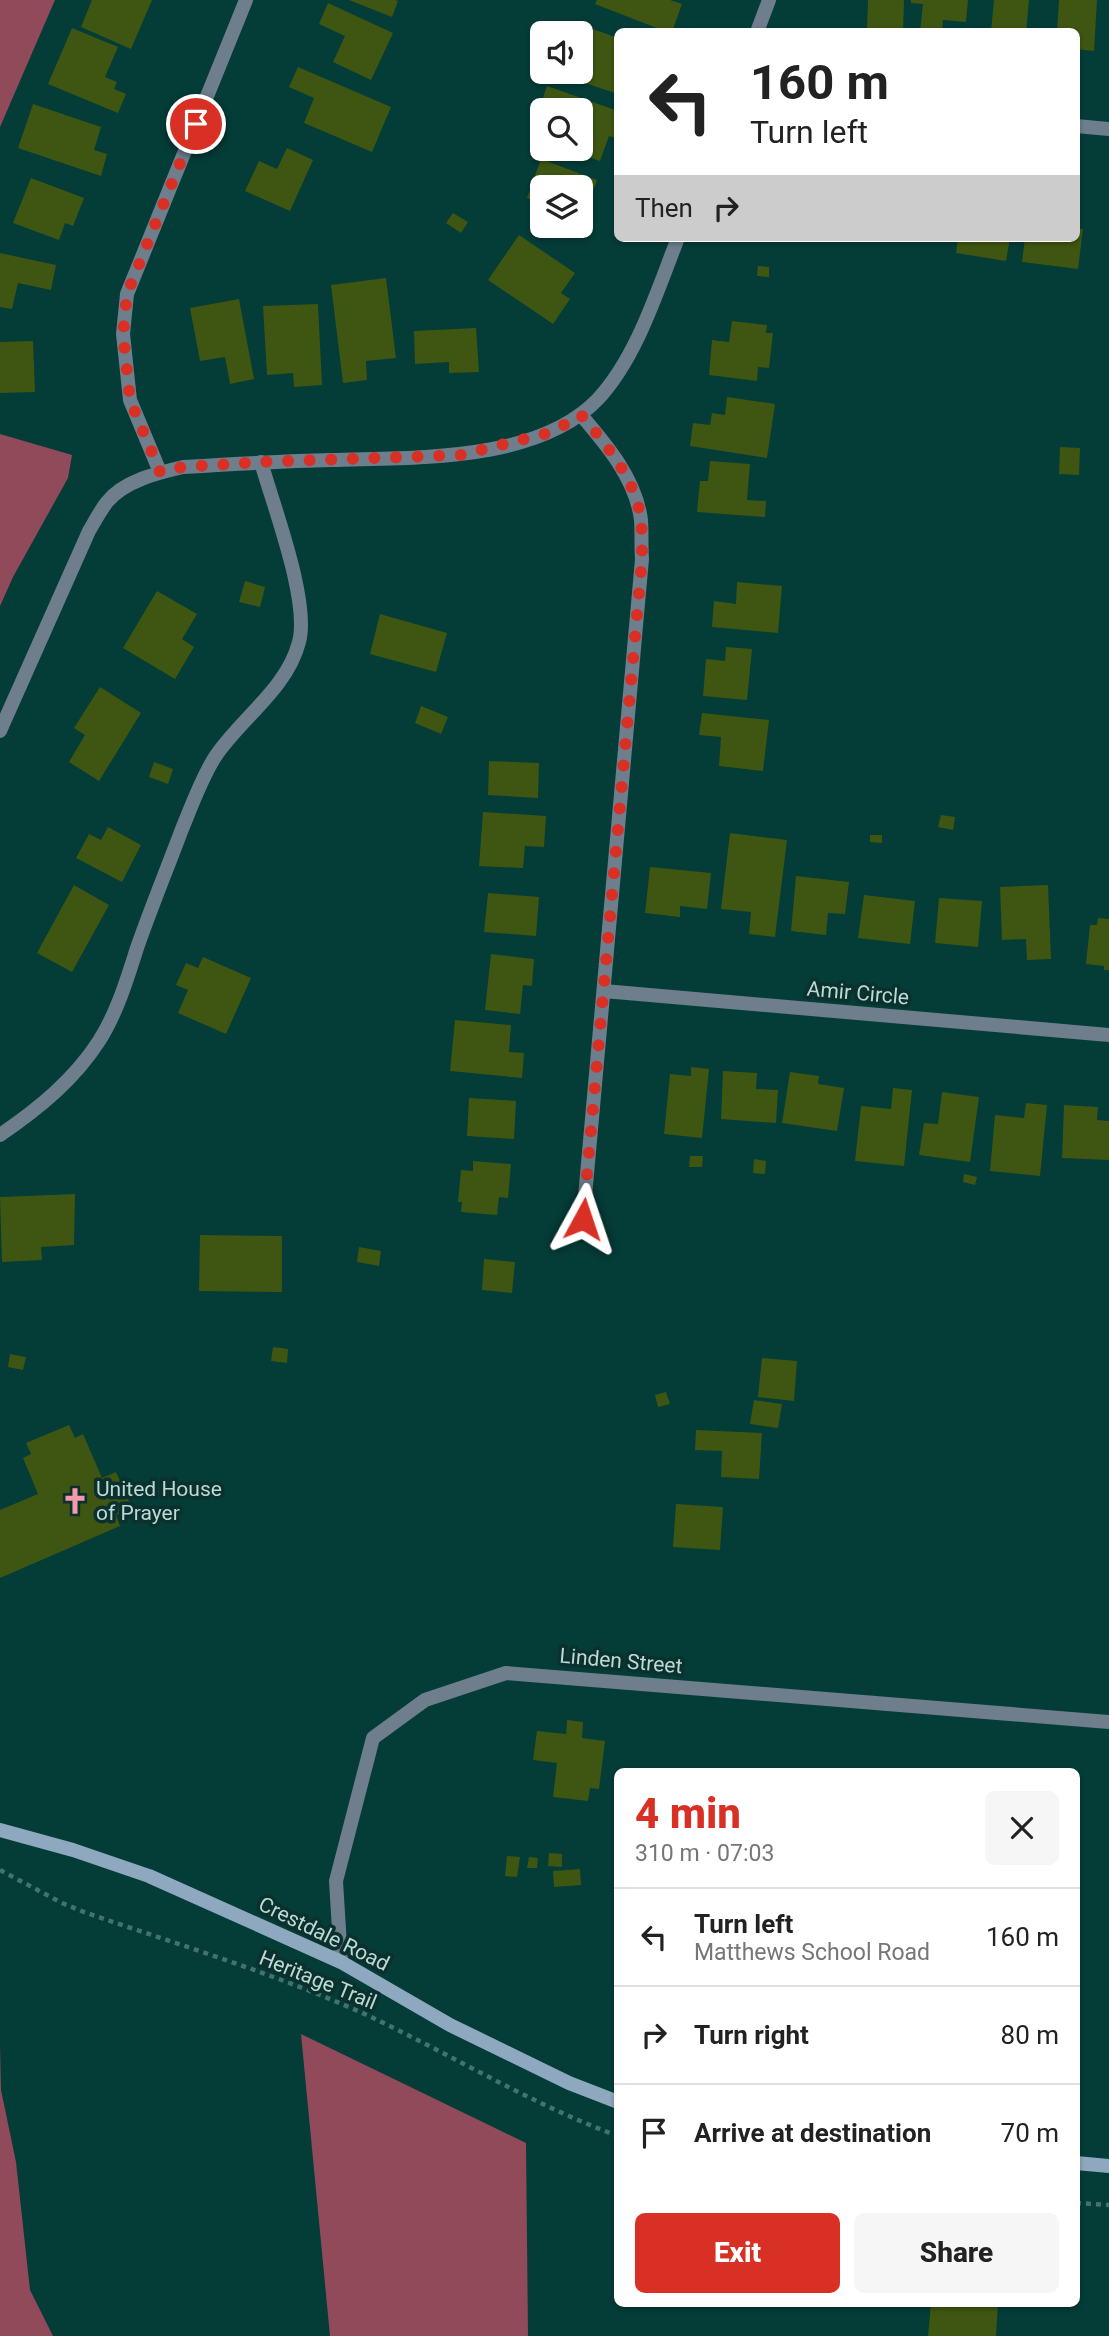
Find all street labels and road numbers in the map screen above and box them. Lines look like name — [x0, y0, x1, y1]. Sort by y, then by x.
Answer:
street label: Amir Circle — [806, 977, 910, 1009]
street label: Linden Street — [559, 1644, 684, 1678]
street label: Crestdale Road — [255, 1892, 393, 1976]
street label: Heritage Trail — [256, 1946, 380, 2014]

